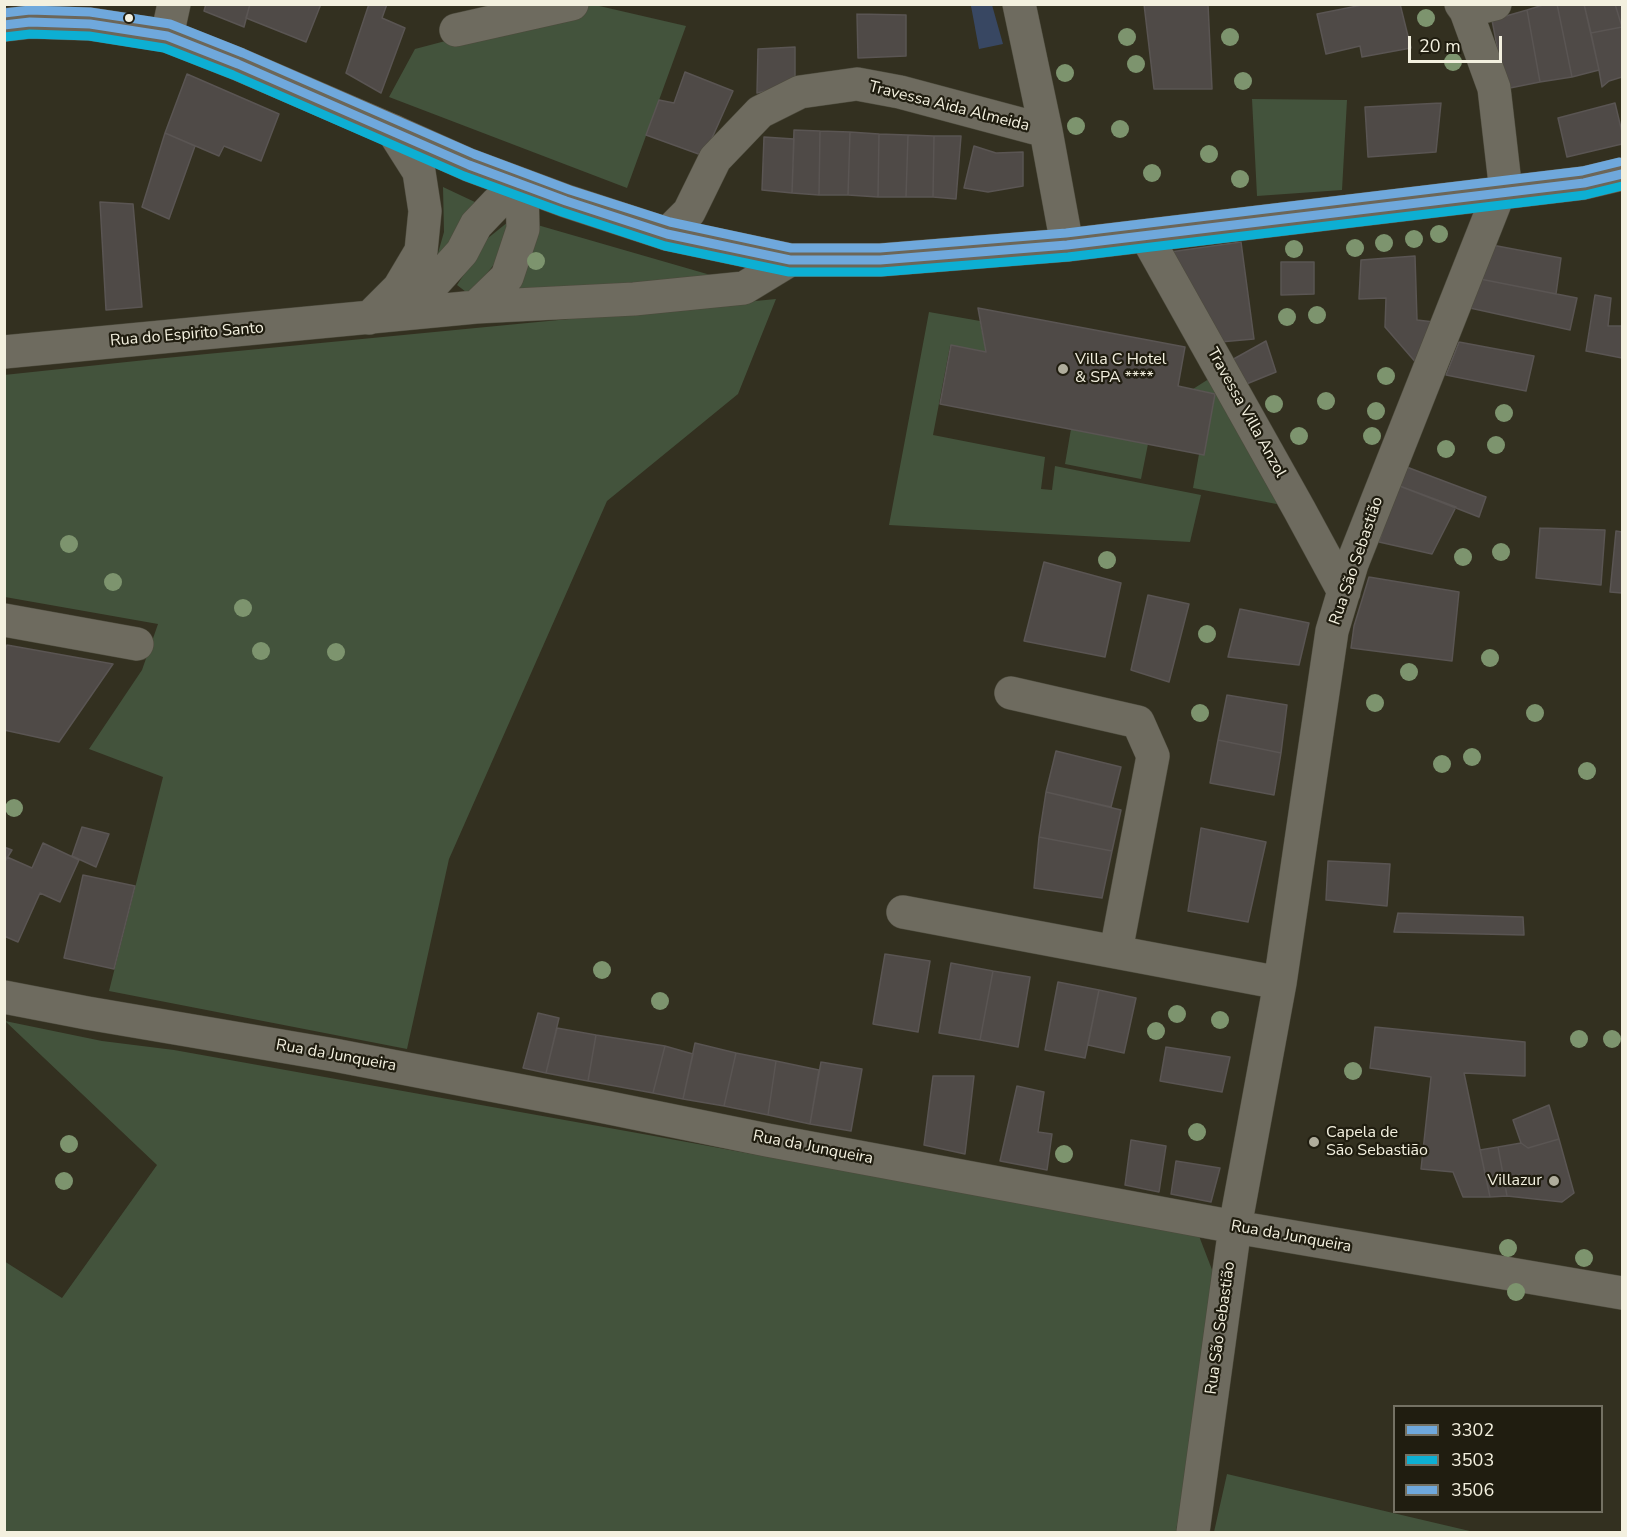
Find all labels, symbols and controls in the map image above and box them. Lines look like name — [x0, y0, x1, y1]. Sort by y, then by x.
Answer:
unlabelled marker — [123, 12, 135, 24]
scale bar — [1411, 24, 1506, 62]
text: 20 m — [1419, 34, 1461, 58]
street label: Travessa Aida Almeida — [867, 78, 1031, 136]
street label: Rua do Espirito Santo — [109, 319, 265, 351]
street label: Travessa Villa Anzol — [1202, 345, 1290, 481]
place label: Villa C Hotel & SPA **** — [1075, 350, 1166, 388]
marker: Villa C Hotel & SPA **** — [1056, 362, 1070, 376]
street label: Rua São Sebastião — [1326, 494, 1388, 628]
street label: Rua da Junqueira — [274, 1036, 398, 1076]
place label: Capela de São Sebastião — [1326, 1123, 1428, 1161]
street label: Rua da Junqueira — [751, 1127, 875, 1169]
marker: Capela de São Sebastião — [1307, 1135, 1321, 1149]
place label: Villazur — [1487, 1171, 1542, 1191]
marker: Villazur — [1547, 1174, 1561, 1188]
street label: Rua da Junqueira — [1229, 1217, 1353, 1257]
street label: Rua São Sebastião — [1202, 1260, 1240, 1396]
legend — [1393, 1405, 1603, 1513]
text: 3302 — [1451, 1418, 1494, 1442]
text: 3503 — [1451, 1448, 1494, 1472]
text: 3506 — [1451, 1478, 1494, 1502]

